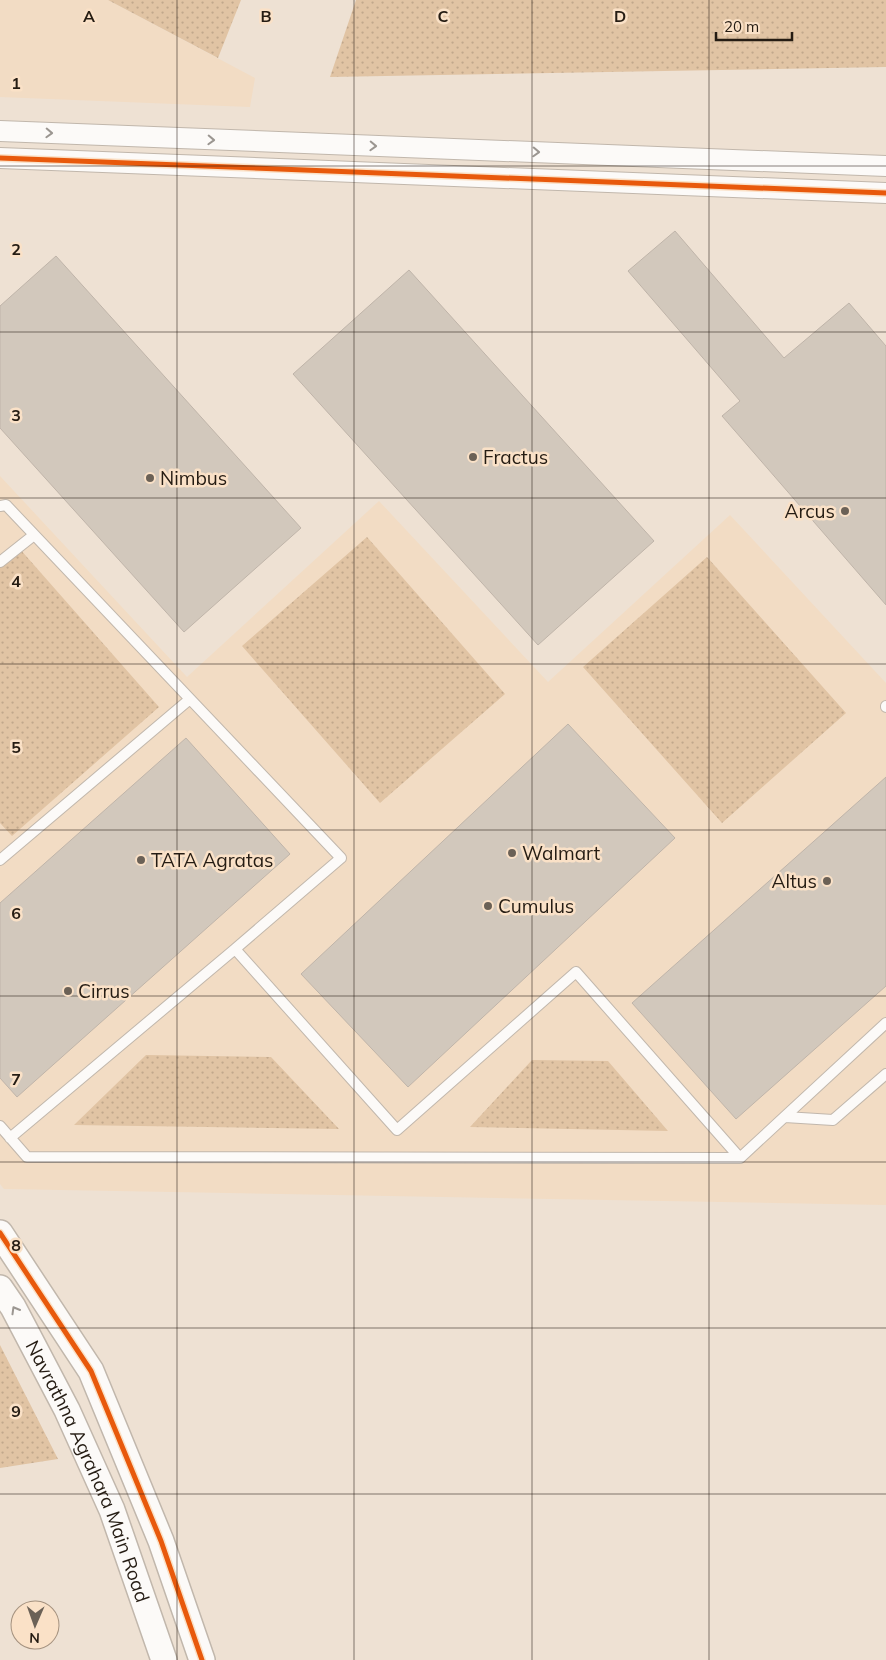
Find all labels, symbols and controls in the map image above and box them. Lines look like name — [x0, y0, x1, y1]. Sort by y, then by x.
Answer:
text: A — [83, 6, 95, 26]
text: B — [260, 6, 272, 26]
text: C — [438, 6, 449, 26]
text: D — [614, 6, 626, 26]
scale bar — [716, 10, 792, 42]
text: 20 m — [724, 17, 759, 36]
text: 1 — [11, 73, 21, 93]
one-way arrow — [45, 128, 53, 138]
one-way arrow — [207, 134, 215, 145]
one-way arrow — [370, 141, 378, 151]
one-way arrow — [532, 147, 540, 158]
text: 2 — [11, 239, 21, 259]
text: 3 — [11, 405, 21, 425]
place label: Fractus — [483, 445, 548, 469]
marker: Fractus — [467, 451, 479, 463]
place label: Nimbus — [160, 466, 227, 490]
marker: Nimbus — [144, 472, 156, 484]
place label: Arcus — [784, 499, 835, 523]
marker: Arcus — [839, 505, 851, 517]
text: 4 — [11, 571, 21, 591]
text: 5 — [11, 737, 21, 757]
place label: Walmart — [522, 841, 600, 865]
marker: Walmart — [506, 847, 518, 859]
place label: TATA Agratas — [151, 848, 274, 872]
marker: TATA Agratas — [135, 854, 147, 866]
place label: Altus — [771, 869, 817, 893]
marker: Altus — [821, 875, 833, 887]
place label: Cumulus — [498, 894, 574, 918]
marker: Cumulus — [482, 900, 494, 912]
text: 6 — [11, 903, 21, 923]
place label: Cirrus — [78, 979, 130, 1003]
marker: Cirrus — [62, 985, 74, 997]
text: 7 — [11, 1069, 21, 1089]
text: 8 — [11, 1235, 21, 1255]
one-way arrow — [11, 1306, 21, 1315]
street label: Navrathna Agrahara Main Road — [21, 1336, 155, 1605]
text: 9 — [11, 1401, 21, 1421]
north arrow — [10, 1600, 60, 1650]
text: N — [29, 1629, 40, 1647]

